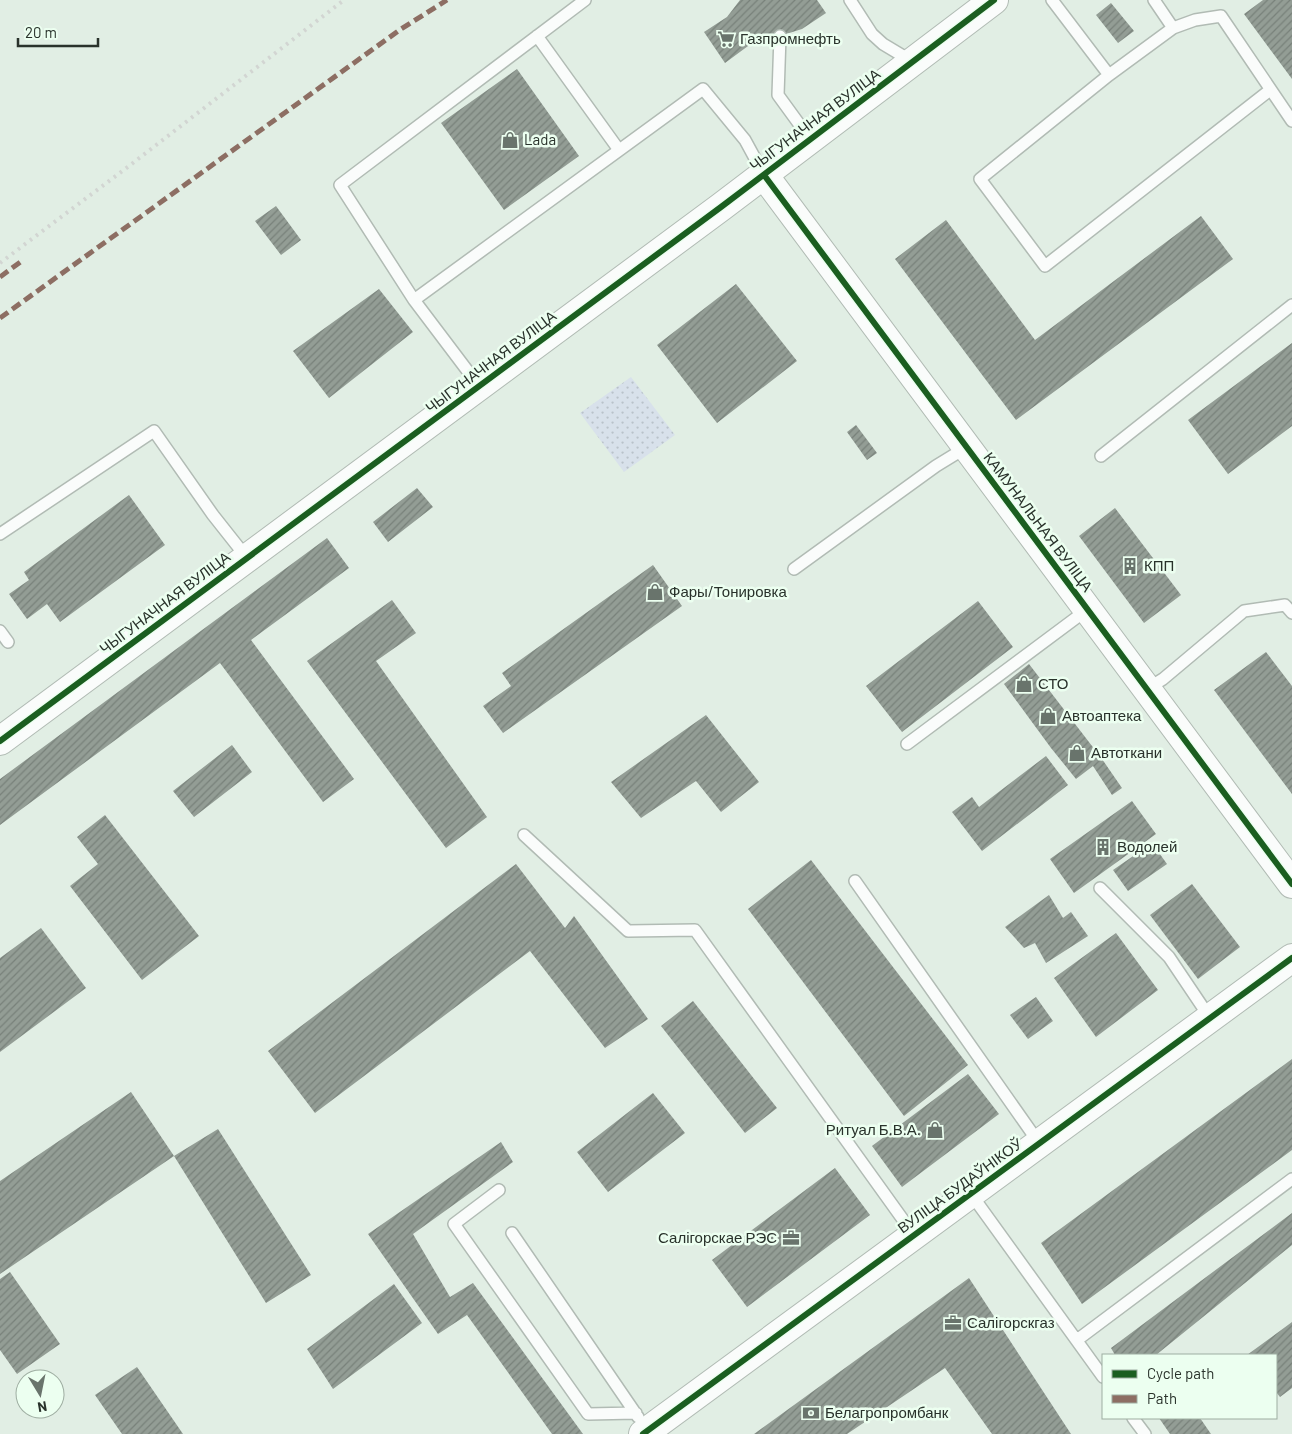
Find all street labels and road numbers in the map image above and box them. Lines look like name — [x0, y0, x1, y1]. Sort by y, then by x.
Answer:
street label: ЧЫГУНАЧНАЯ ВУЛІЦА — [746, 64, 883, 174]
street label: ЧЫГУНАЧНАЯ ВУЛІЦА — [422, 306, 559, 416]
street label: КАМУНАЛЬНАЯ ВУЛІЦА — [980, 448, 1097, 595]
street label: ЧЫГУНАЧНАЯ ВУЛІЦА — [96, 547, 233, 657]
street label: ВУЛІЦА БУДАЎНІКОЎ — [894, 1134, 1026, 1236]

